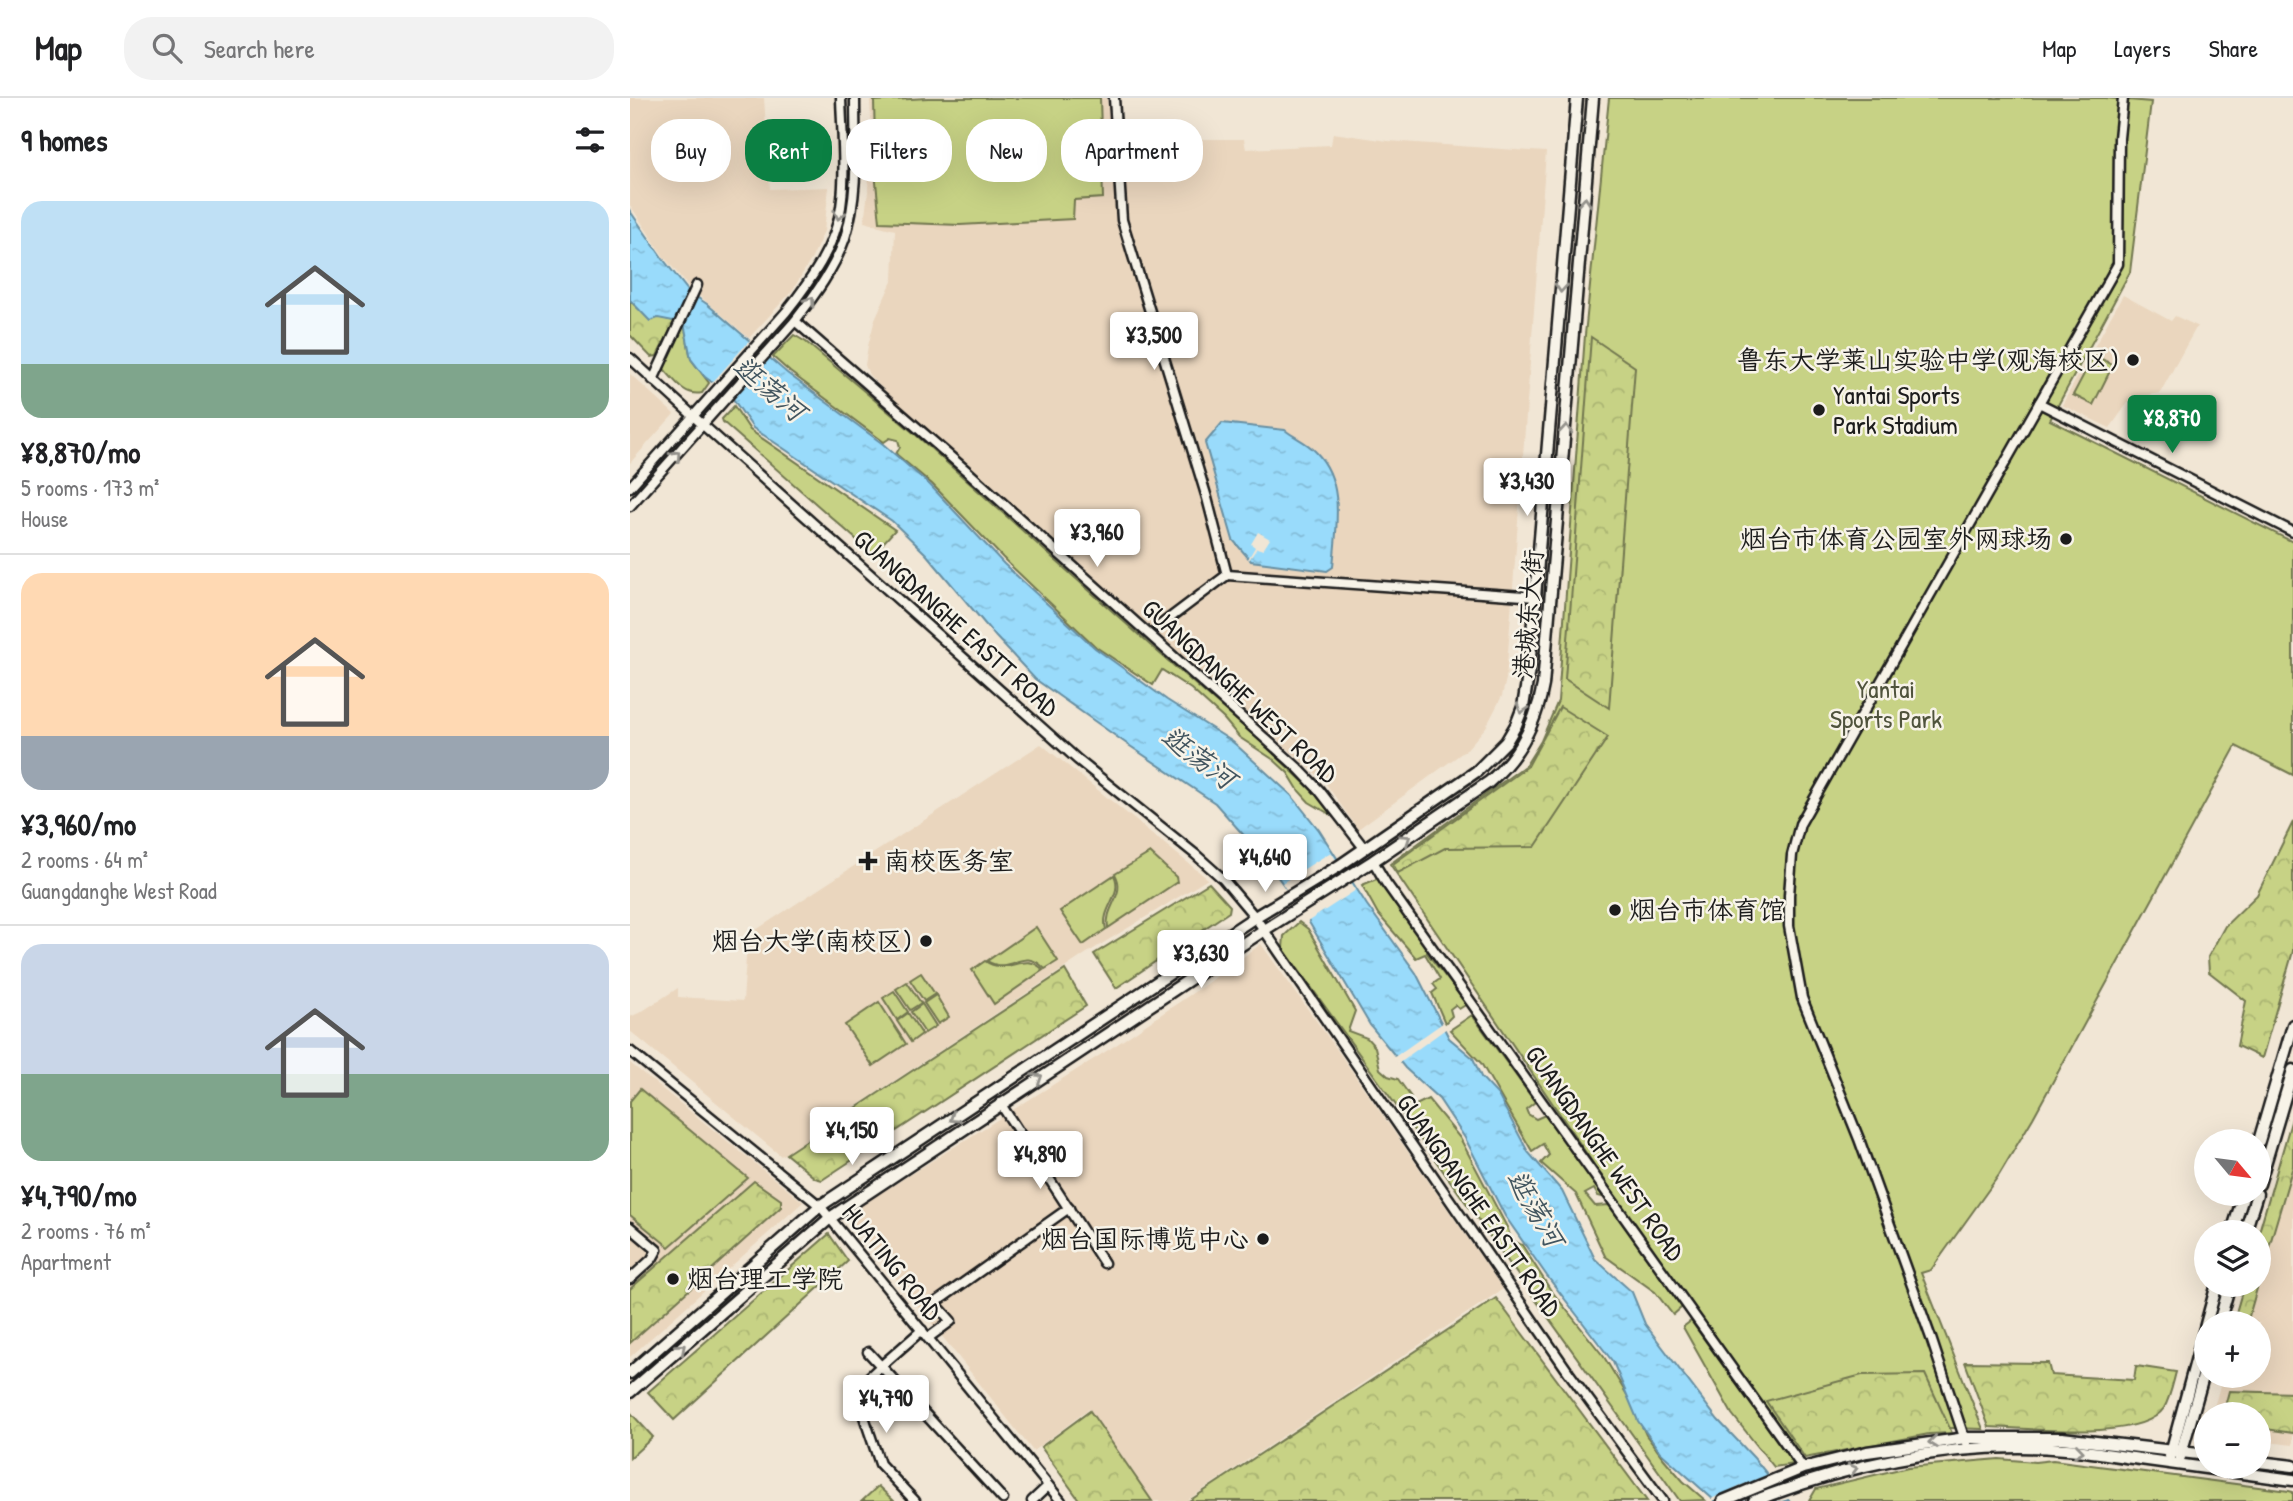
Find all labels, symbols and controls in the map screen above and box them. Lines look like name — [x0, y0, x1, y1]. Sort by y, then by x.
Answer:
search box — [124, 17, 614, 80]
text: Map — [35, 26, 82, 70]
icon: search — [148, 29, 186, 67]
text: Search here — [204, 31, 315, 66]
text: Map — [2042, 32, 2076, 64]
text: Layers — [2114, 32, 2171, 64]
text: Share — [2209, 32, 2258, 64]
chip: Buy — [651, 119, 731, 182]
chip: Rent — [745, 119, 832, 182]
chip: Filters — [846, 119, 952, 182]
chip: New — [966, 119, 1047, 182]
chip: Apartment — [1061, 119, 1203, 182]
text: 9 homes — [21, 120, 108, 160]
icon: filters — [571, 121, 609, 159]
one-way arrow — [1577, 196, 1592, 207]
one-way arrow — [833, 209, 847, 221]
icon: home — [252, 247, 378, 373]
one-way arrow — [1554, 283, 1569, 294]
one-way arrow — [802, 296, 814, 309]
pin: ¥3,500 — [1097, 313, 1211, 372]
text: ¥3,500 — [1126, 319, 1182, 350]
place label: 鲁东大学莱山实验中学(观海校区) — [1737, 342, 2119, 377]
water label: 逛荡河 — [726, 346, 817, 432]
marker: 鲁东大学莱山实验中学(观海校区) — [2125, 352, 2141, 368]
place label: Yantai Sports Park Stadium — [1833, 377, 1960, 442]
pin: ¥8,870 — [2115, 396, 2229, 455]
marker: Yantai Sports Park Stadium — [1811, 402, 1827, 418]
text: ¥8,870 — [2144, 402, 2200, 433]
one-way arrow — [1558, 423, 1573, 434]
text: ¥8,870/mo — [21, 432, 140, 472]
one-way arrow — [668, 450, 680, 463]
pin: ¥3,430 — [1470, 458, 1584, 518]
text: ¥3,430 — [1500, 465, 1554, 496]
text: 5 rooms · 173 m² — [21, 472, 159, 503]
text: House — [21, 503, 68, 534]
pin: ¥3,960 — [1040, 510, 1154, 569]
text: ¥3,960 — [1070, 516, 1124, 547]
street label: GUANGDANGHE EASTT ROAD — [846, 521, 1067, 725]
place label: 烟台市体育公园室外网球场 — [1740, 521, 2052, 556]
marker: 烟台市体育公园室外网球场 — [2058, 531, 2074, 547]
street label: 港城东大街 — [1504, 548, 1551, 680]
street label: GUANGDANGHE WEST ROAD — [1135, 591, 1346, 791]
icon: home — [252, 619, 378, 745]
park label: Yantai Sports Park — [1830, 671, 1942, 736]
one-way arrow — [1515, 703, 1530, 715]
water label: 逛荡河 — [1154, 717, 1247, 800]
text: ¥3,960/mo — [21, 804, 136, 844]
pin: ¥4,640 — [1208, 834, 1322, 894]
one-way arrow — [1398, 835, 1411, 847]
text: ¥4,640 — [1239, 841, 1291, 872]
place label: 南校医务室 — [884, 843, 1014, 878]
text: 2 rooms · 64 m² — [21, 844, 148, 875]
marker: 南校医务室 — [858, 851, 878, 871]
text: Guangdanghe West Road — [21, 875, 217, 906]
place label: 烟台市体育馆 — [1629, 892, 1785, 927]
marker: 烟台市体育馆 — [1607, 902, 1623, 918]
place label: 烟台大学(南校区) — [712, 923, 912, 958]
pin: ¥3,630 — [1144, 930, 1258, 990]
marker: 烟台大学(南校区) — [918, 933, 934, 949]
text: ¥3,630 — [1173, 937, 1229, 968]
icon: home — [252, 990, 378, 1116]
street label: GUANGDANGHE WEST ROAD — [1518, 1038, 1693, 1268]
one-way arrow — [1031, 1074, 1044, 1087]
street label: GUANGDANGHE EASTT ROAD — [1389, 1086, 1570, 1324]
pin: ¥4,150 — [795, 1108, 909, 1167]
one-way arrow — [948, 1109, 961, 1122]
text: ¥4,150 — [826, 1114, 878, 1145]
north arrow — [2194, 1129, 2272, 1206]
map controls — [2194, 1129, 2271, 1479]
pin: ¥4,890 — [983, 1132, 1097, 1191]
text: ¥4,890 — [1014, 1138, 1066, 1169]
water label: 逛荡河 — [1499, 1162, 1575, 1257]
text: ¥4,790/mo — [21, 1175, 137, 1215]
street label: HUATING ROAD — [834, 1196, 951, 1328]
text: 2 rooms · 76 m² — [21, 1215, 151, 1246]
button: layers — [2194, 1220, 2271, 1297]
place label: 烟台国际博览中心 — [1041, 1221, 1249, 1256]
marker: 烟台国际博览中心 — [1255, 1231, 1271, 1247]
text: Apartment — [21, 1246, 111, 1277]
place label: 烟台理工学院 — [687, 1261, 843, 1296]
marker: 烟台理工学院 — [665, 1271, 681, 1287]
button: + — [2194, 1311, 2271, 1388]
one-way arrow — [673, 1343, 686, 1356]
pin: ¥4,790 — [829, 1376, 943, 1435]
text: ¥4,790 — [859, 1382, 913, 1413]
button: − — [2194, 1402, 2271, 1479]
one-way arrow — [1927, 1434, 1939, 1449]
one-way arrow — [2073, 1443, 2085, 1458]
one-way arrow — [1847, 1463, 1859, 1478]

